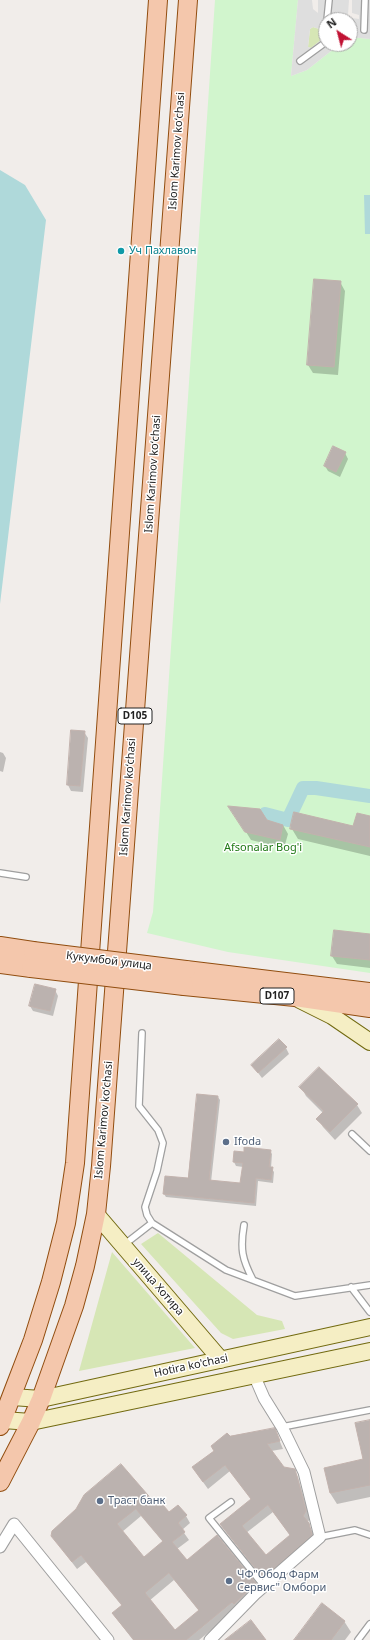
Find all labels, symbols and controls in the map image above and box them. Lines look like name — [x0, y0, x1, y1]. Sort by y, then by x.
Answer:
north arrow — [318, 12, 358, 52]
text: N — [323, 14, 339, 31]
street label: Islom Karimov koʻchasi — [166, 92, 188, 210]
place label: Уч Пахлавон — [129, 244, 197, 258]
marker: Уч Пахлавон — [116, 246, 126, 256]
street label: Islom Karimov koʻchasi — [142, 415, 164, 533]
road number: D105 — [118, 708, 152, 724]
street label: Islom Karimov koʻchasi — [117, 738, 139, 856]
park label: Afsonalar Bog'i — [224, 841, 302, 855]
street label: Кукумбой улица — [65, 949, 153, 973]
road number: D107 — [260, 988, 294, 1004]
street label: Islom Karimov koʻchasi — [92, 1061, 116, 1179]
place label: Ifoda — [234, 1135, 261, 1149]
marker: Ifoda — [221, 1137, 231, 1147]
street label: улица Хотира — [130, 1256, 186, 1318]
street label: Hotira ko'chasi — [153, 1352, 229, 1380]
place label: Траст банк — [108, 1494, 165, 1508]
marker: Траст банк — [95, 1496, 105, 1506]
place label: ЧФ"Обод Фарм Сервис" Омбори — [237, 1568, 326, 1594]
marker: ЧФ"Обод Фарм Сервис" Омбори — [224, 1576, 234, 1586]

